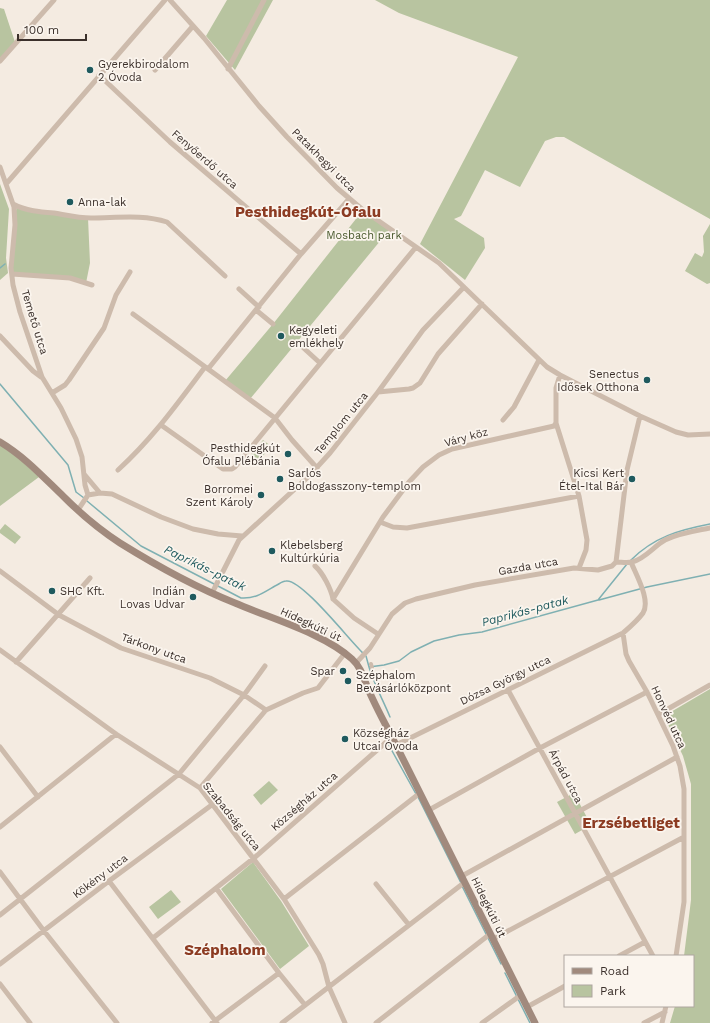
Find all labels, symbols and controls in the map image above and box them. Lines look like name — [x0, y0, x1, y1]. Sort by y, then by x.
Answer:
scale bar — [18, 16, 86, 42]
text: 100 m — [24, 23, 59, 37]
place label: Gyerekbirodalom 2 Óvoda — [98, 58, 189, 84]
marker: Gyerekbirodalom 2 Óvoda — [85, 65, 95, 75]
street label: Patakhegyi utca — [289, 126, 358, 195]
street label: Fenyőerdő utca — [169, 127, 240, 192]
place label: Anna-lak — [78, 196, 126, 209]
marker: Anna-lak — [65, 197, 75, 207]
district label: Pesthidegkút-Ófalu — [235, 203, 381, 221]
park label: Mosbach park — [326, 229, 402, 242]
street label: Temető utca — [18, 288, 51, 356]
place label: Kegyeleti emlékhely — [289, 324, 344, 350]
marker: Kegyeleti emlékhely — [276, 331, 286, 341]
place label: Senectus Idősek Otthona — [557, 368, 639, 394]
marker: Senectus Idősek Otthona — [642, 375, 652, 385]
street label: Templom utca — [312, 389, 371, 457]
street label: Váry köz — [443, 425, 490, 450]
place label: Pesthidegkút Ófalu Plébánia — [202, 442, 280, 468]
marker: Pesthidegkút Ófalu Plébánia — [283, 449, 293, 459]
place label: Sarlós Boldogasszony-templom — [288, 467, 421, 493]
place label: Kicsi Kert Étel-Ital Bár — [559, 467, 624, 493]
marker: Sarlós Boldogasszony-templom — [275, 474, 285, 484]
marker: Kicsi Kert Étel-Ital Bár — [627, 474, 637, 484]
place label: Borromei Szent Károly — [186, 483, 253, 509]
marker: Borromei Szent Károly — [256, 490, 266, 500]
place label: Klebelsberg Kultúrkúria — [280, 539, 343, 565]
water label: Paprikás-patak — [162, 542, 249, 594]
marker: Klebelsberg Kultúrkúria — [267, 546, 277, 556]
street label: Gazda utca — [497, 555, 559, 578]
place label: SHC Kft. — [60, 585, 105, 598]
place label: Indián Lovas Udvar — [120, 585, 185, 611]
marker: SHC Kft. — [47, 586, 57, 596]
marker: Indián Lovas Udvar — [188, 592, 198, 602]
water label: Paprikás-patak — [480, 593, 570, 629]
street label: Hidegkúti út — [278, 605, 344, 644]
street label: Tárkony utca — [119, 631, 188, 666]
street label: Dózsa György utca — [458, 653, 553, 708]
place label: Spar — [310, 665, 336, 678]
marker: Spar — [338, 666, 348, 676]
place label: Széphalom Bevásárlóközpont — [356, 669, 451, 695]
marker: Széphalom Bevásárlóközpont — [343, 676, 353, 686]
street label: Honvéd utca — [648, 684, 689, 751]
place label: Községház Utcai Óvoda — [353, 727, 418, 753]
marker: Községház Utcai Óvoda — [340, 734, 350, 744]
street label: Árpád utca — [546, 747, 586, 805]
street label: Községház utca — [269, 769, 340, 834]
street label: Szabadság utca — [200, 779, 263, 853]
district label: Erzsébetliget — [582, 814, 680, 832]
street label: Kökény utca — [70, 852, 130, 901]
street label: Hidegkúti út — [468, 875, 509, 940]
district label: Széphalom — [184, 941, 266, 959]
legend — [564, 955, 694, 1007]
text: Road — [600, 964, 629, 978]
text: Park — [600, 984, 626, 998]

